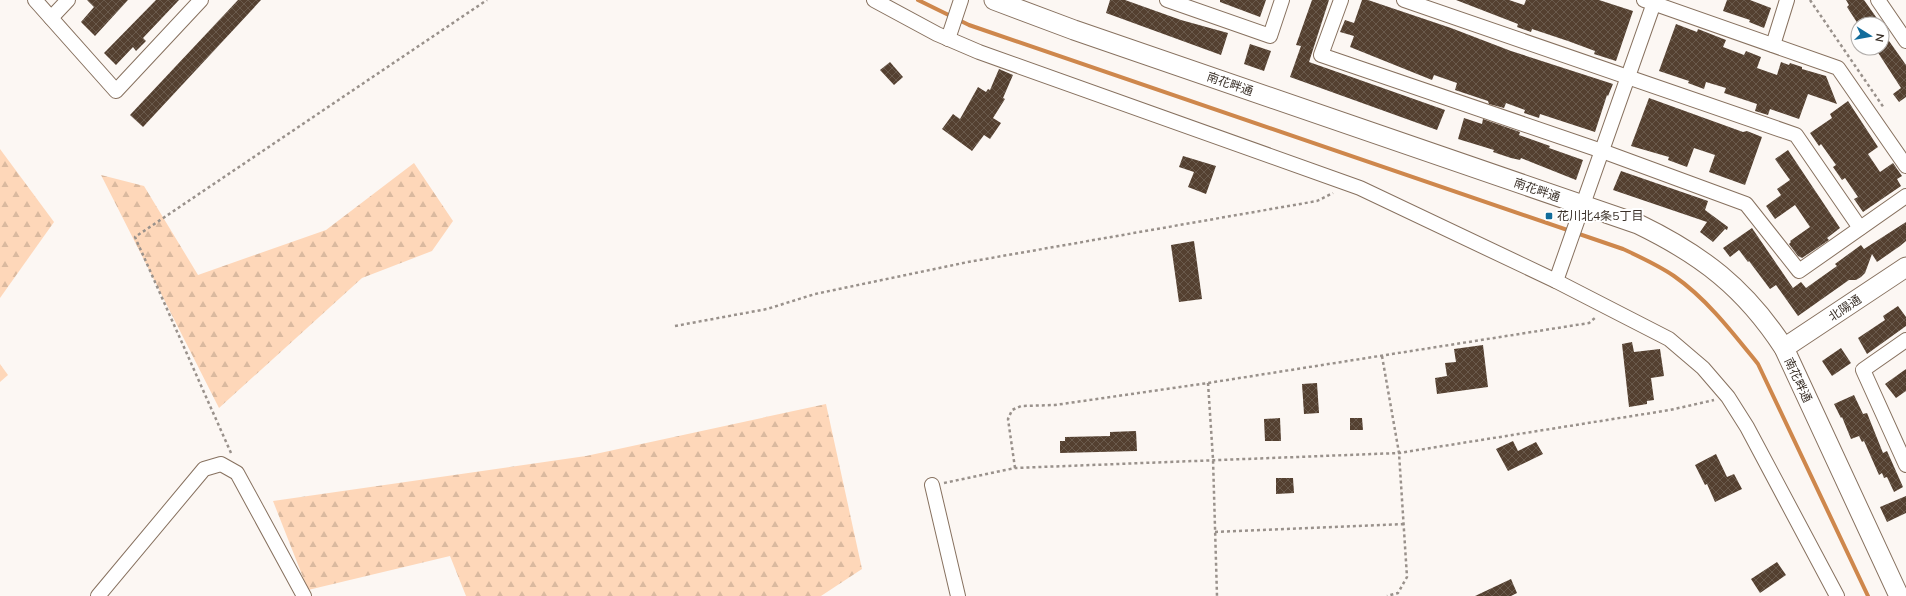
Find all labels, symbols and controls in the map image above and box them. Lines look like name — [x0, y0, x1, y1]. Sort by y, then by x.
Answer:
north arrow — [1850, 16, 1890, 56]
text: N — [1872, 32, 1887, 43]
street label: 南花畔通 — [1205, 69, 1255, 98]
street label: 南花畔通 — [1512, 175, 1562, 204]
place label: 花川北4条5丁目 — [1557, 208, 1643, 223]
marker: 花川北4条5丁目 — [1544, 211, 1554, 221]
street label: 北陽通 — [1826, 291, 1864, 324]
street label: 南花畔通 — [1782, 355, 1815, 405]

